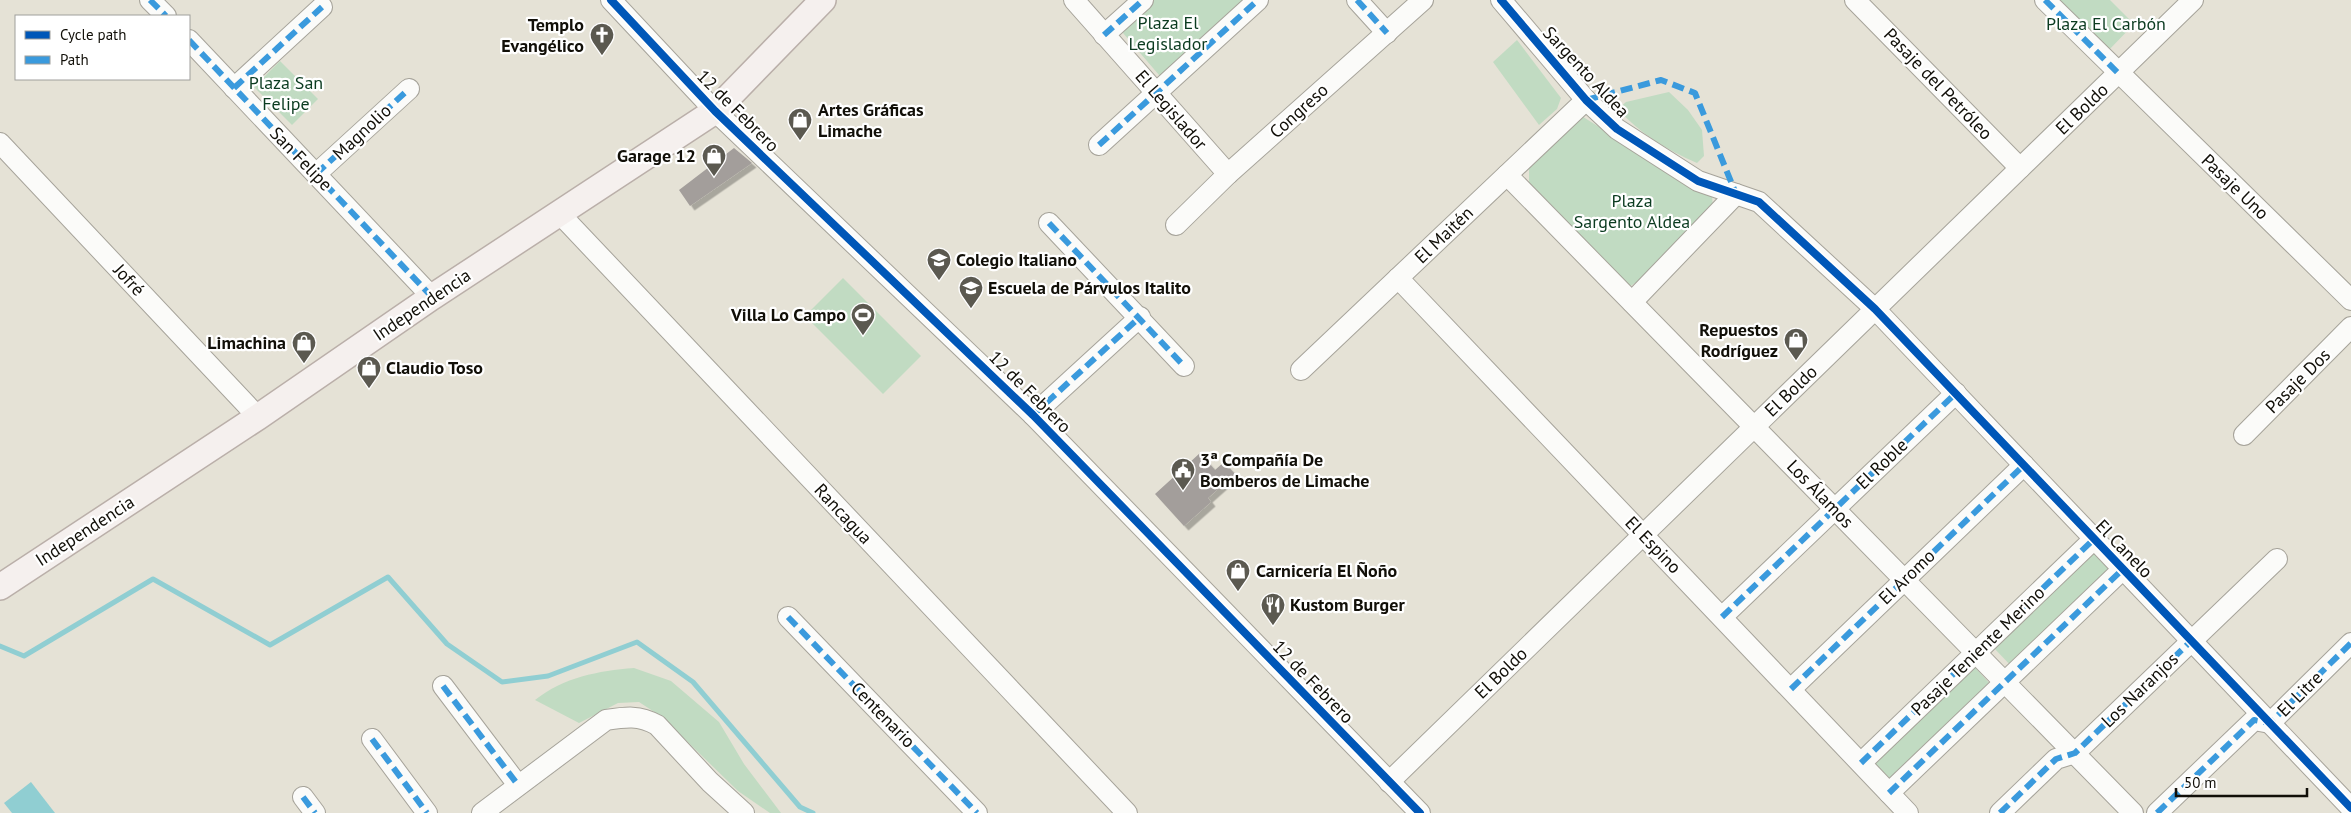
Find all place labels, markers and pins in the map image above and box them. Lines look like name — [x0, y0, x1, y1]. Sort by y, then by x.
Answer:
place label: Templo Evangélico — [501, 13, 584, 57]
church icon: Templo Evangélico — [589, 22, 615, 56]
place label: Artes Gráficas Limache — [818, 98, 924, 142]
shop icon: Artes Gráficas Limache — [787, 107, 813, 141]
shop icon: Garage 12 — [701, 143, 727, 177]
place label: Garage 12 — [617, 144, 696, 167]
school or university icon: Colegio Italiano — [926, 247, 952, 281]
place label: Colegio Italiano — [956, 248, 1077, 271]
school or university icon: Escuela de Párvulos Italito — [958, 275, 984, 309]
place label: Escuela de Párvulos Italito — [988, 276, 1191, 299]
sports icon: Villa Lo Campo — [850, 302, 876, 336]
place label: Villa Lo Campo — [730, 303, 846, 326]
place label: Repuestos Rodríguez — [1699, 318, 1778, 362]
shop icon: Repuestos Rodríguez — [1783, 327, 1809, 361]
shop icon: Limachina — [291, 330, 317, 364]
place label: Limachina — [207, 331, 286, 354]
shop icon: Claudio Toso — [356, 355, 382, 389]
place label: Claudio Toso — [386, 356, 483, 379]
place label: 3ª Compañía De Bomberos de Limache — [1200, 448, 1369, 492]
public building icon: 3ª Compañía De Bomberos de Limache — [1170, 457, 1196, 491]
shop icon: Carnicería El Ñoño — [1225, 558, 1251, 592]
place label: Carnicería El Ñoño — [1256, 559, 1398, 582]
restaurant icon: Kustom Burger — [1260, 592, 1286, 626]
place label: Kustom Burger — [1290, 593, 1405, 616]

